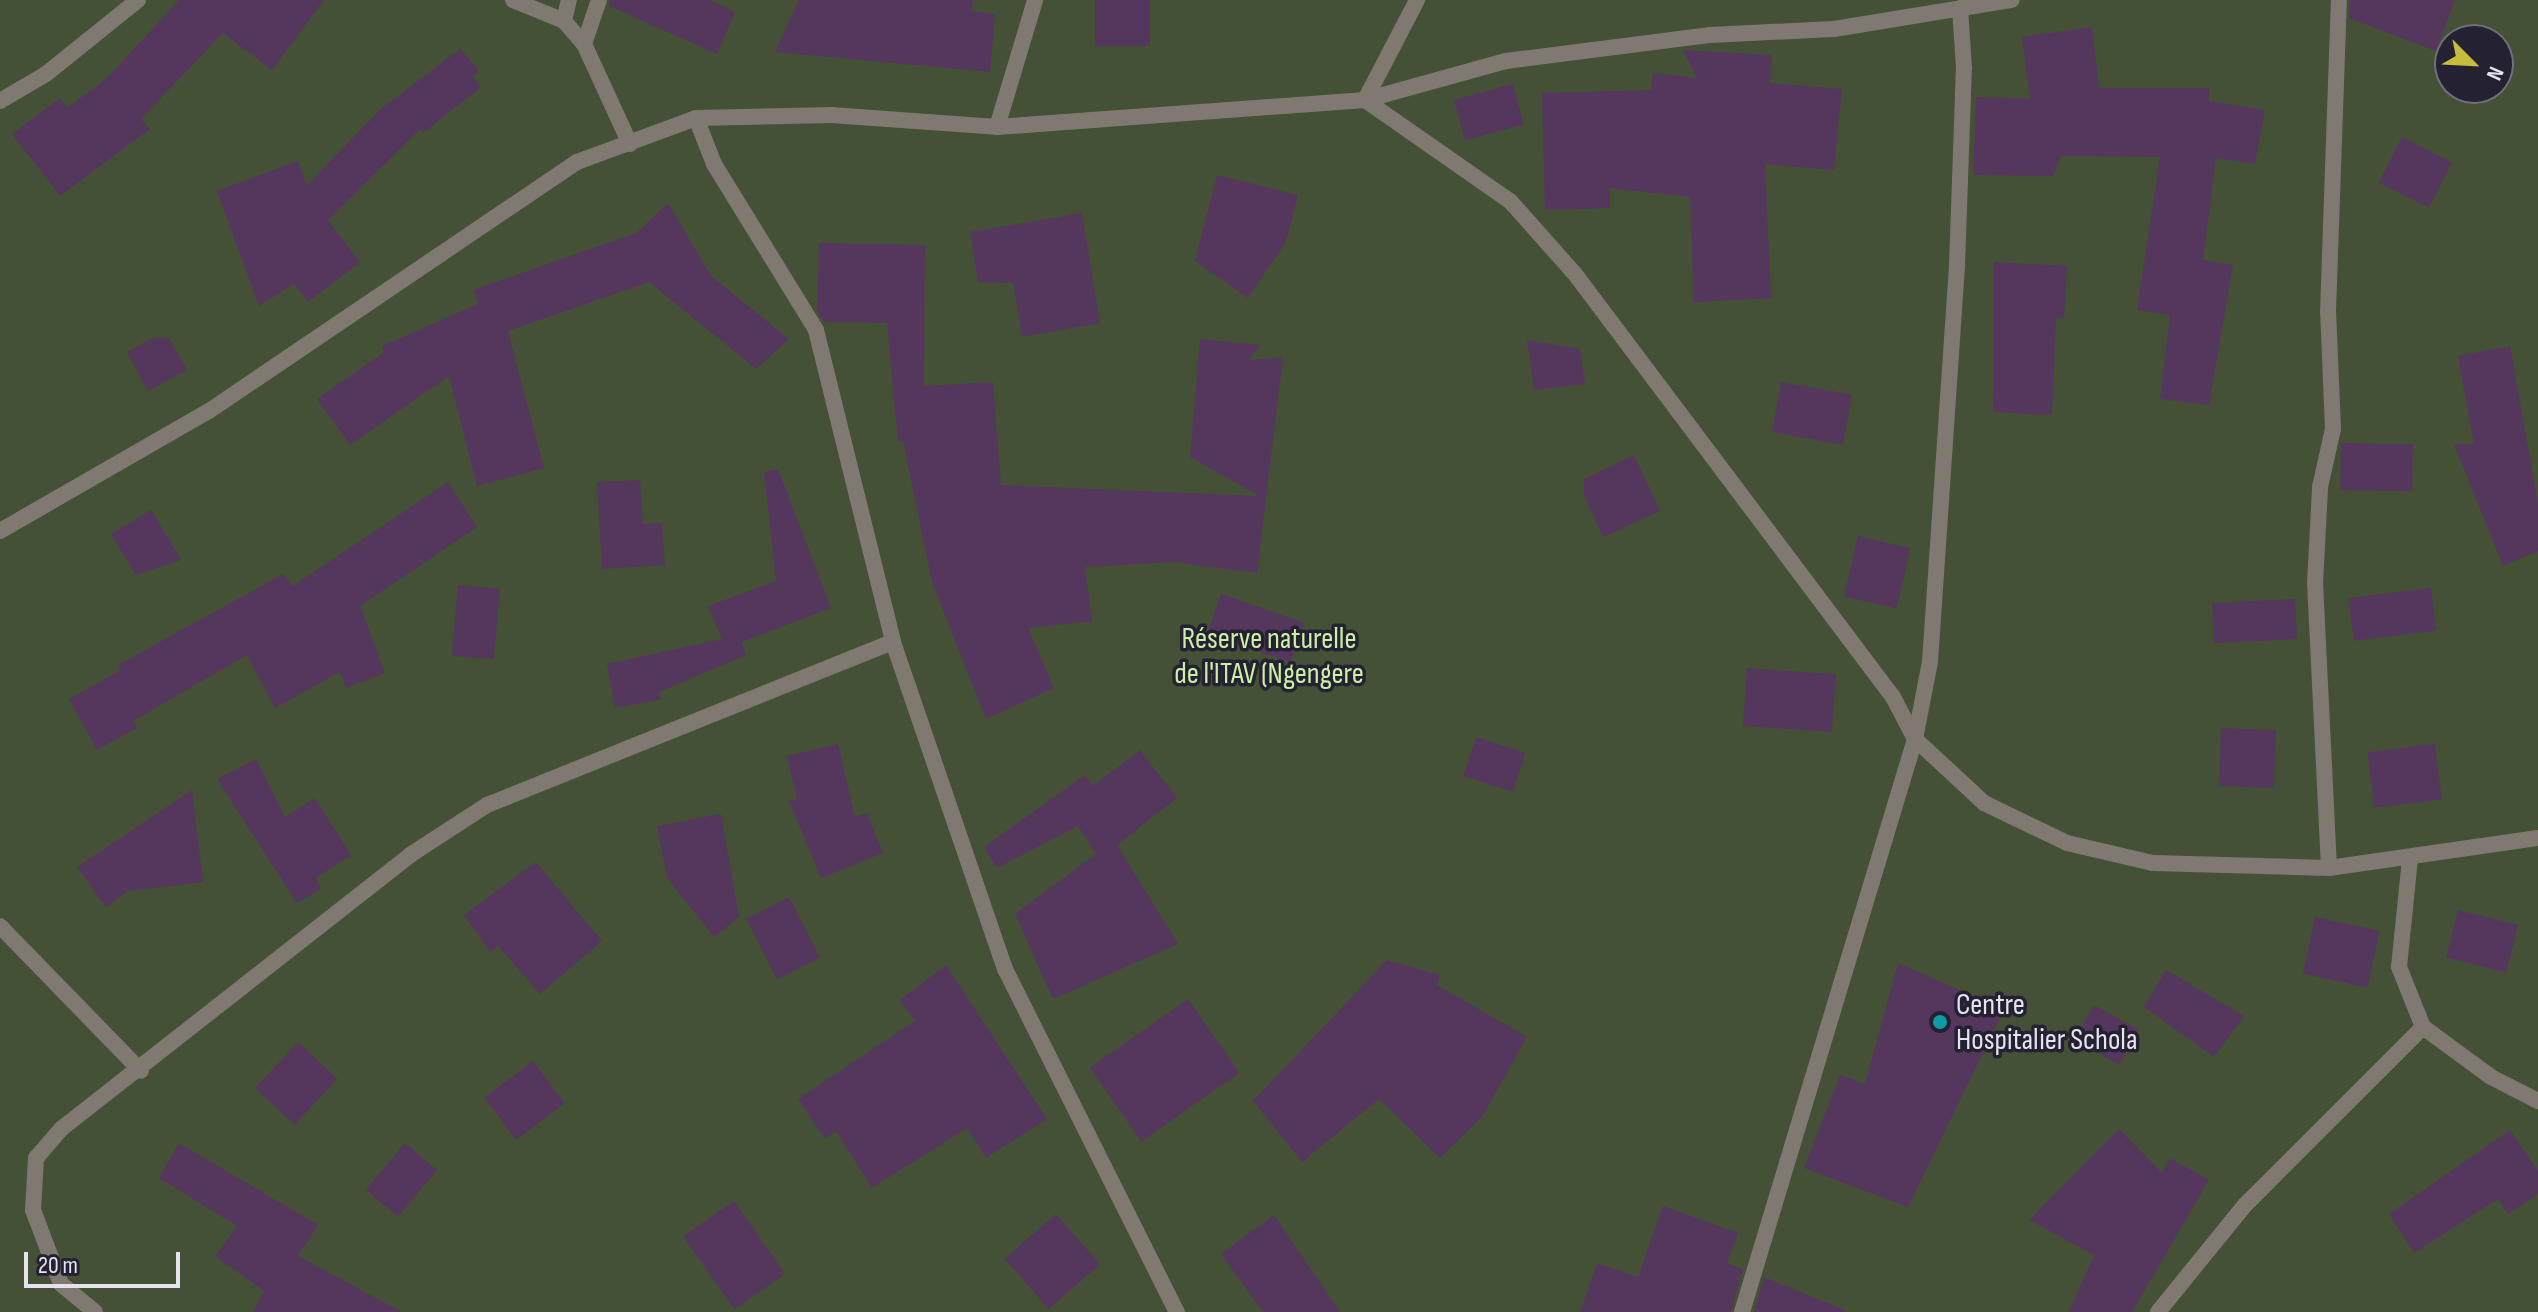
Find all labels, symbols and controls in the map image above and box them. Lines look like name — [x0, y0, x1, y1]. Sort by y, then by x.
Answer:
north arrow — [2434, 24, 2514, 104]
text: N — [2480, 62, 2509, 84]
park label: Réserve naturelle de l'ITAV (Ngengere — [1174, 621, 1364, 692]
place label: Centre Hospitalier Schola — [1956, 987, 2137, 1058]
marker: Centre Hospitalier Schola — [1931, 1013, 1949, 1031]
scale bar — [28, 1236, 184, 1286]
text: 20 m — [38, 1251, 78, 1280]

